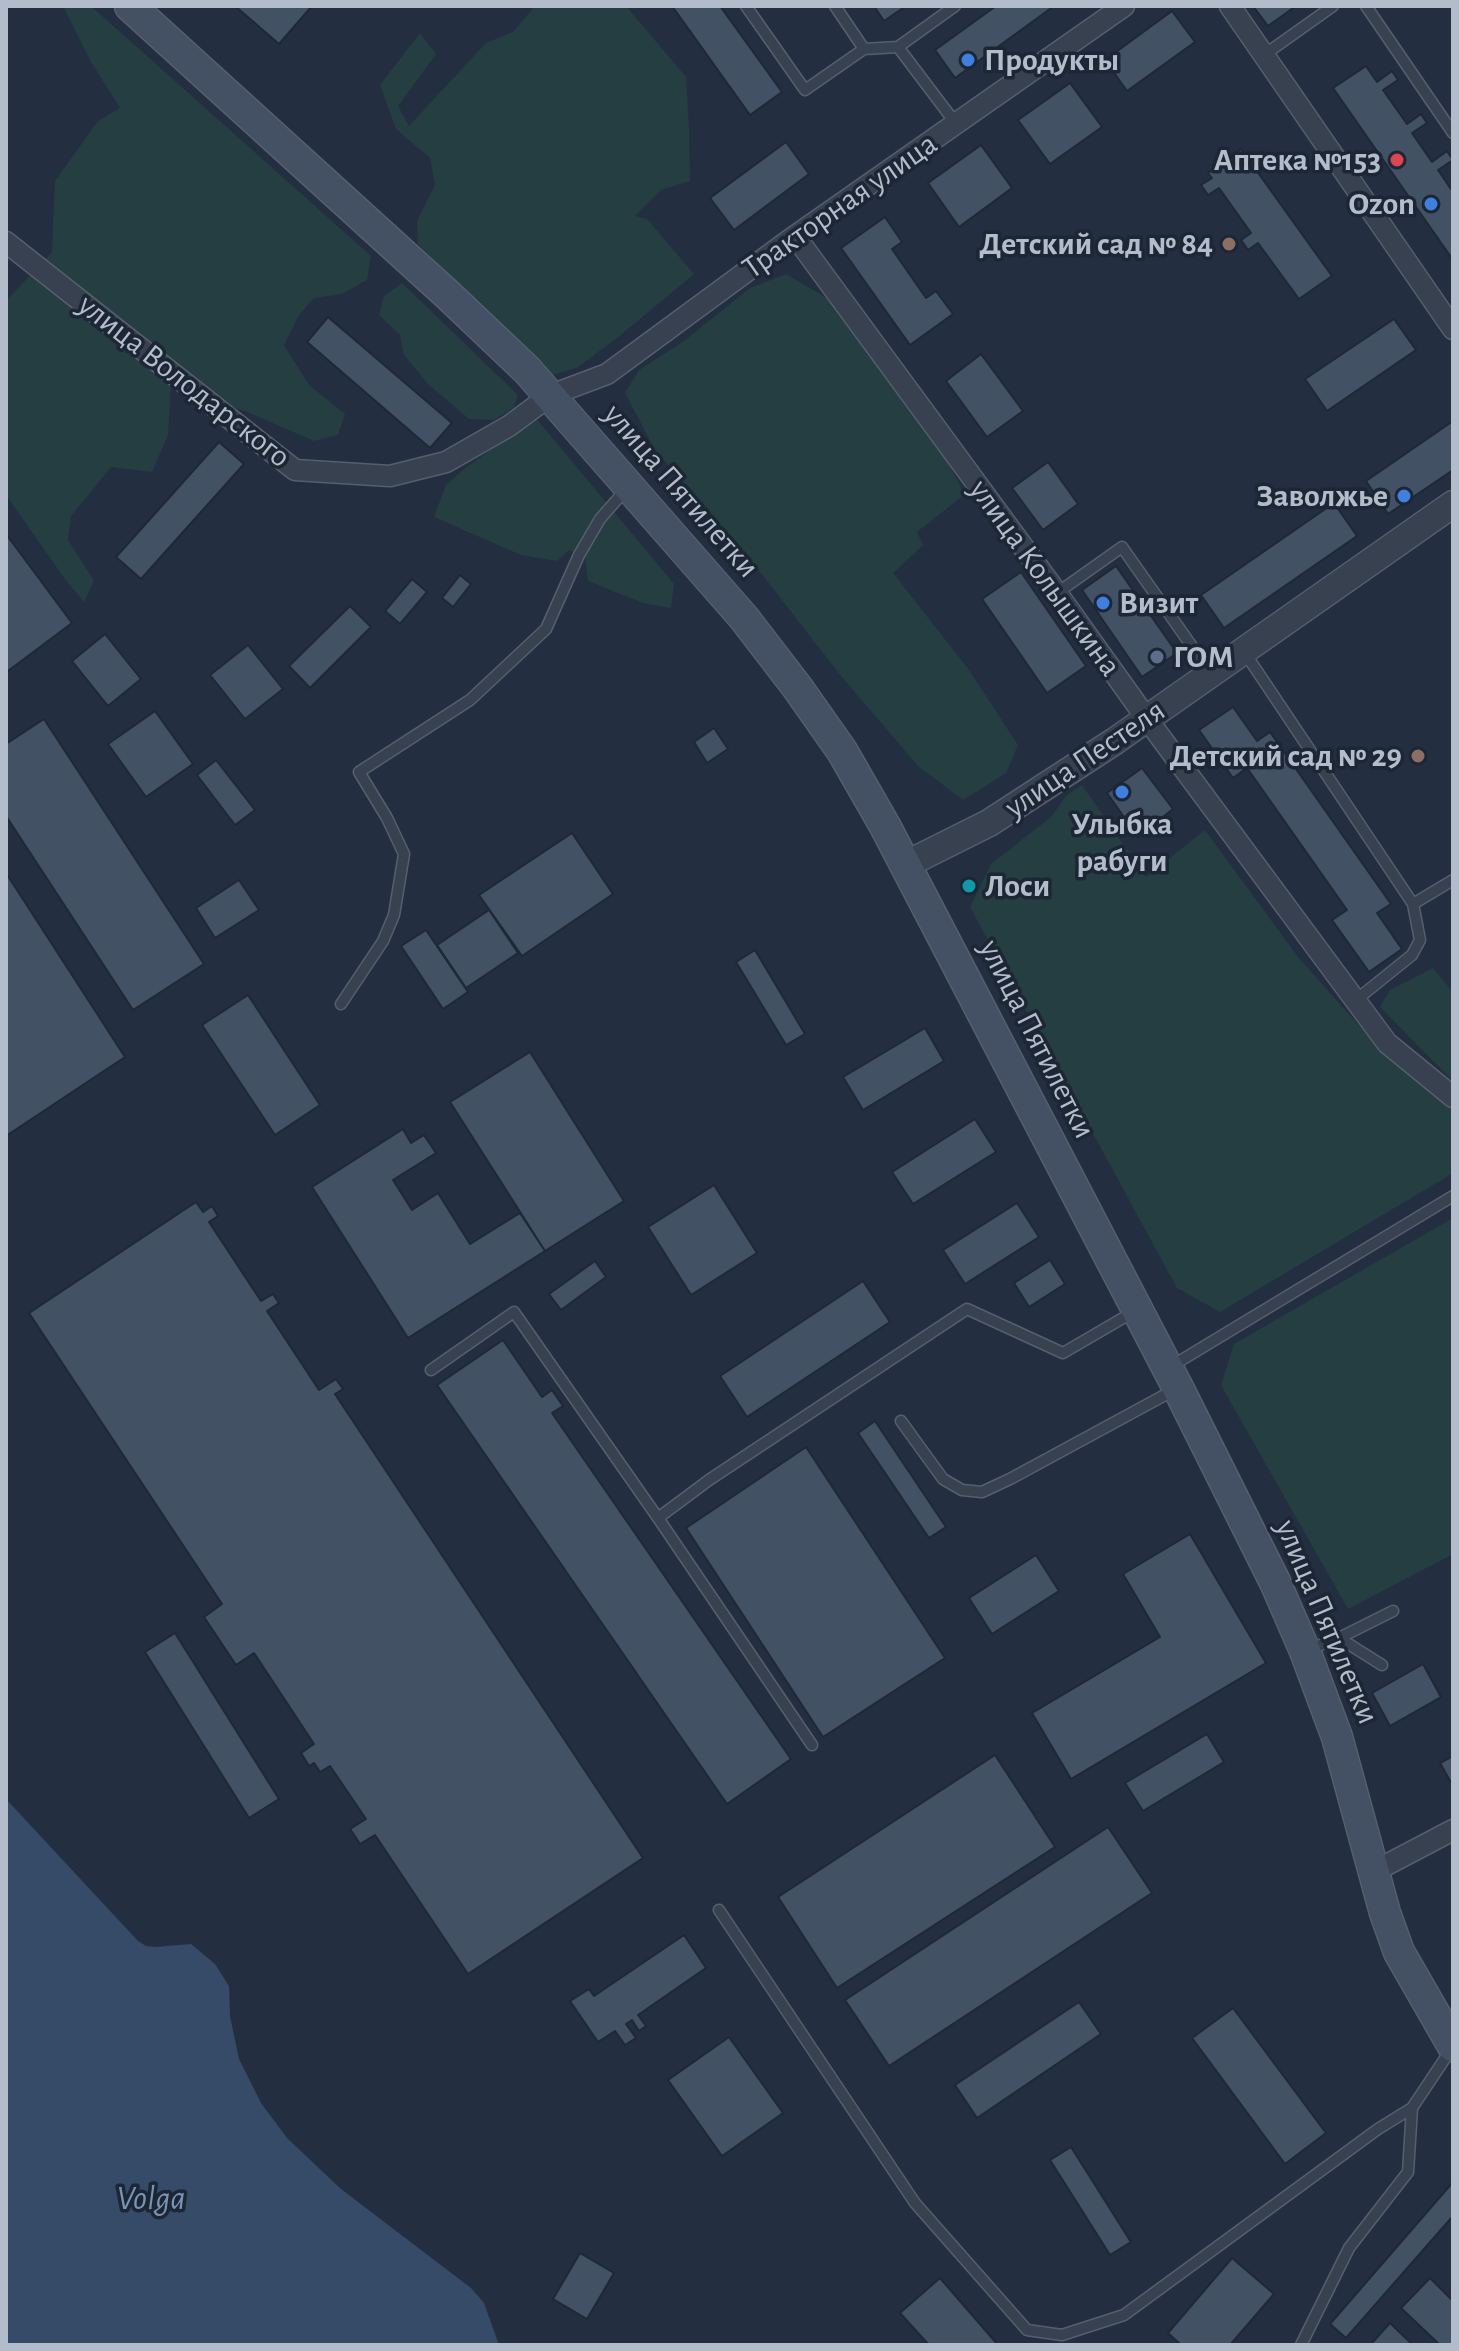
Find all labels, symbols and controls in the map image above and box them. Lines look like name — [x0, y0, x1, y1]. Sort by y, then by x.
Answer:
place label: Продукты — [984, 41, 1119, 79]
marker: Продукты — [959, 51, 977, 69]
street label: Тракторная улица — [735, 125, 945, 287]
place label: Аптека №153 — [1214, 141, 1381, 179]
marker: Аптека №153 — [1388, 151, 1406, 169]
place label: Ozon — [1349, 185, 1415, 223]
marker: Ozon — [1422, 195, 1440, 213]
place label: Детский сад № 84 — [979, 225, 1213, 263]
marker: Детский сад № 84 — [1220, 235, 1238, 253]
street label: улица Володарского — [70, 286, 298, 476]
street label: улица Пятилетки — [595, 396, 767, 586]
street label: улица Колышкина — [961, 472, 1129, 684]
place label: Заволжье — [1257, 477, 1388, 515]
marker: Заволжье — [1395, 487, 1413, 505]
place label: Визит — [1119, 584, 1198, 622]
marker: Визит — [1094, 594, 1112, 612]
place label: ГОМ — [1173, 638, 1234, 676]
marker: ГОМ — [1148, 648, 1166, 666]
street label: улица Пестеля — [998, 691, 1172, 827]
place label: Детский сад № 29 — [1170, 737, 1402, 775]
marker: Детский сад № 29 — [1409, 747, 1427, 765]
marker: Улыбка рабуги — [1113, 783, 1131, 801]
place label: Улыбка рабуги — [1072, 805, 1172, 880]
place label: Лоси — [985, 867, 1050, 905]
marker: Лоси — [960, 877, 978, 895]
street label: улица Пятилетки — [970, 933, 1104, 1145]
street label: улица Пятилетки — [1267, 1514, 1387, 1730]
water label: Volga — [117, 2179, 185, 2219]

